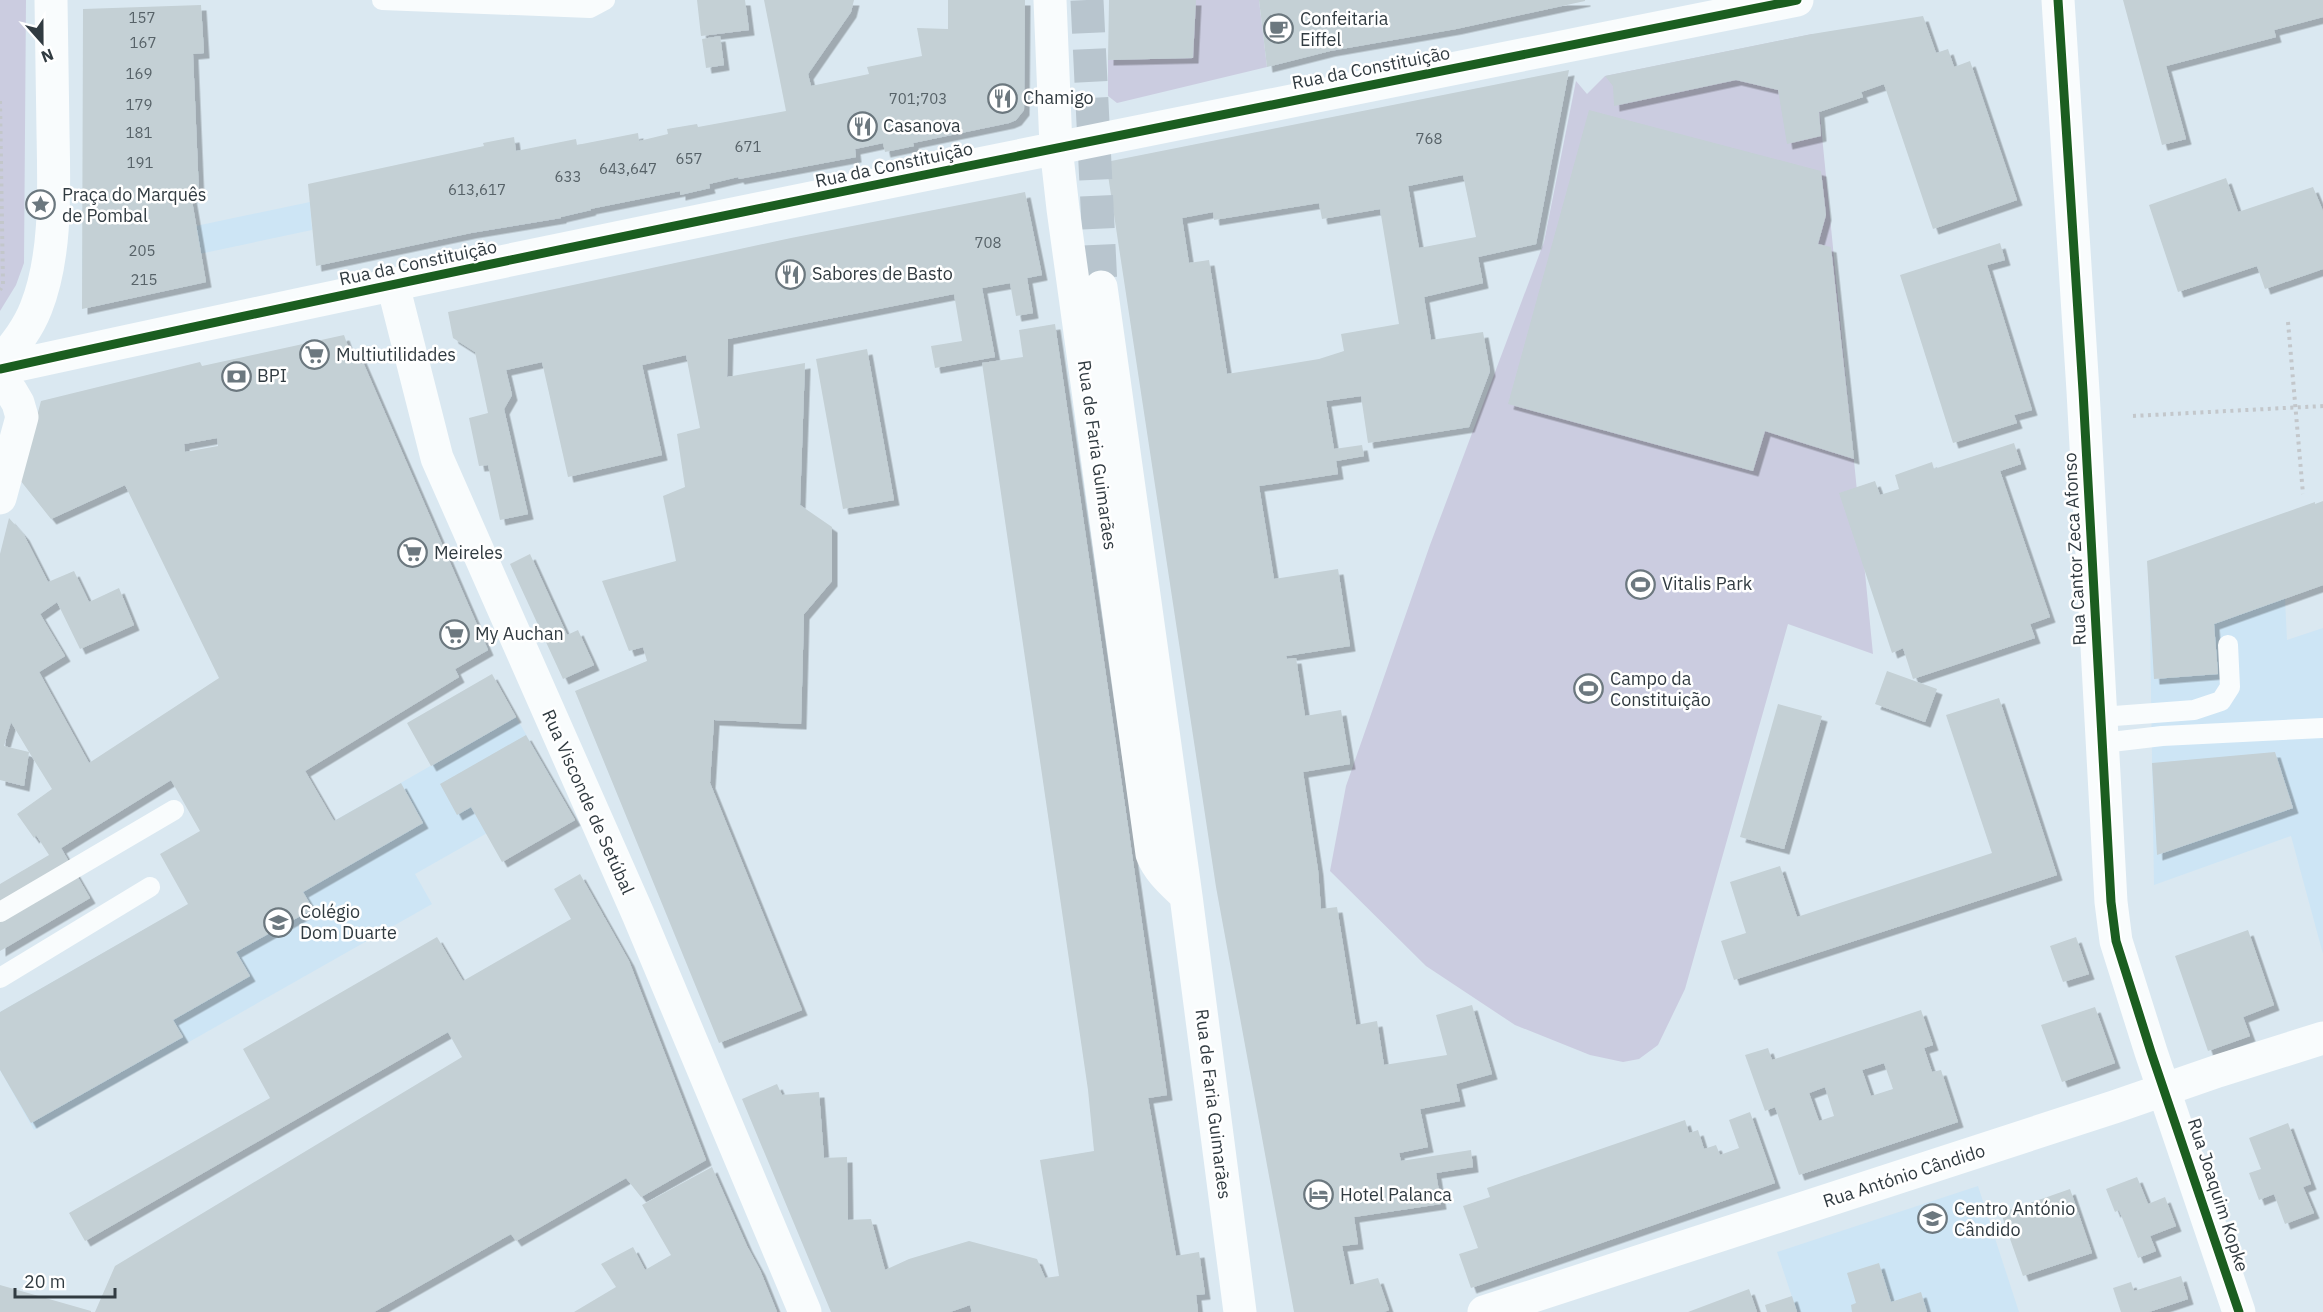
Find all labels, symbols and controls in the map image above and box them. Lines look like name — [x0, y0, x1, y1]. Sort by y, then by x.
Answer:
place label: Confeitaria Eiffel — [1300, 7, 1389, 51]
house number: 157 — [128, 8, 156, 27]
north arrow — [12, 12, 72, 72]
cafe icon: Confeitaria Eiffel — [1263, 13, 1295, 45]
house number: 167 — [129, 33, 157, 52]
street label: Rua da Constituição — [1290, 41, 1452, 94]
text: N — [38, 45, 56, 67]
house number: 169 — [125, 64, 153, 83]
restaurant icon: Chamigo — [986, 82, 1018, 114]
place label: Chamigo — [1023, 86, 1094, 109]
house number: 701;703 — [889, 89, 947, 108]
house number: 179 — [125, 95, 153, 114]
restaurant icon: Casanova — [846, 110, 878, 142]
place label: Casanova — [883, 114, 961, 137]
house number: 181 — [125, 123, 153, 142]
house number: 768 — [1415, 129, 1443, 148]
house number: 671 — [734, 137, 762, 156]
street label: Rua da Constituição — [813, 137, 975, 192]
house number: 657 — [675, 149, 703, 168]
house number: 191 — [126, 153, 154, 172]
house number: 643,647 — [599, 159, 657, 178]
house number: 633 — [554, 167, 582, 186]
house number: 613,617 — [448, 180, 506, 199]
place label: Praça do Marquês de Pombal — [62, 183, 207, 227]
place icon: Praça do Marquês de Pombal — [25, 189, 57, 221]
house number: 708 — [974, 233, 1002, 252]
street label: Rua da Constituição — [337, 235, 499, 290]
house number: 205 — [128, 241, 156, 260]
restaurant icon: Sabores de Basto — [775, 258, 807, 290]
place label: Sabores de Basto — [812, 262, 953, 285]
house number: 215 — [130, 270, 158, 289]
supermarket icon: Multiutilidades — [299, 339, 331, 371]
place label: Multiutilidades — [336, 343, 456, 366]
street label: Rua de Faria Guimarães — [1073, 359, 1122, 551]
bank icon: BPI — [220, 360, 252, 392]
place label: BPI — [257, 364, 287, 387]
street label: Rua Cantor Zeca Afonso — [2058, 452, 2091, 646]
supermarket icon: Meireles — [397, 537, 429, 569]
place label: Meireles — [434, 541, 503, 564]
sports icon: Vitalis Park — [1625, 568, 1657, 600]
place label: Vitalis Park — [1662, 572, 1753, 595]
supermarket icon: My Auchan — [438, 618, 470, 650]
place label: My Auchan — [475, 622, 564, 645]
place label: Campo da Constituição — [1610, 667, 1711, 711]
sports icon: Campo da Constituição — [1573, 673, 1605, 705]
street label: Rua Visconde de Setúbal — [537, 706, 640, 898]
place label: Colégio Dom Duarte — [300, 900, 397, 944]
school or university icon: Colégio Dom Duarte — [263, 906, 295, 938]
street label: Rua de Faria Guimarães — [1190, 1008, 1237, 1200]
street label: Rua Joaquim Kopke — [2183, 1115, 2254, 1275]
street label: Rua António Cândido — [1820, 1138, 1988, 1213]
hotel icon: Hotel Palanca — [1303, 1179, 1335, 1211]
place label: Hotel Palanca — [1340, 1183, 1452, 1206]
place label: Centro António Cândido — [1954, 1197, 2075, 1241]
school or university icon: Centro António Cândido — [1917, 1203, 1949, 1235]
scale bar — [15, 1261, 116, 1299]
text: 20 m — [24, 1270, 66, 1293]

